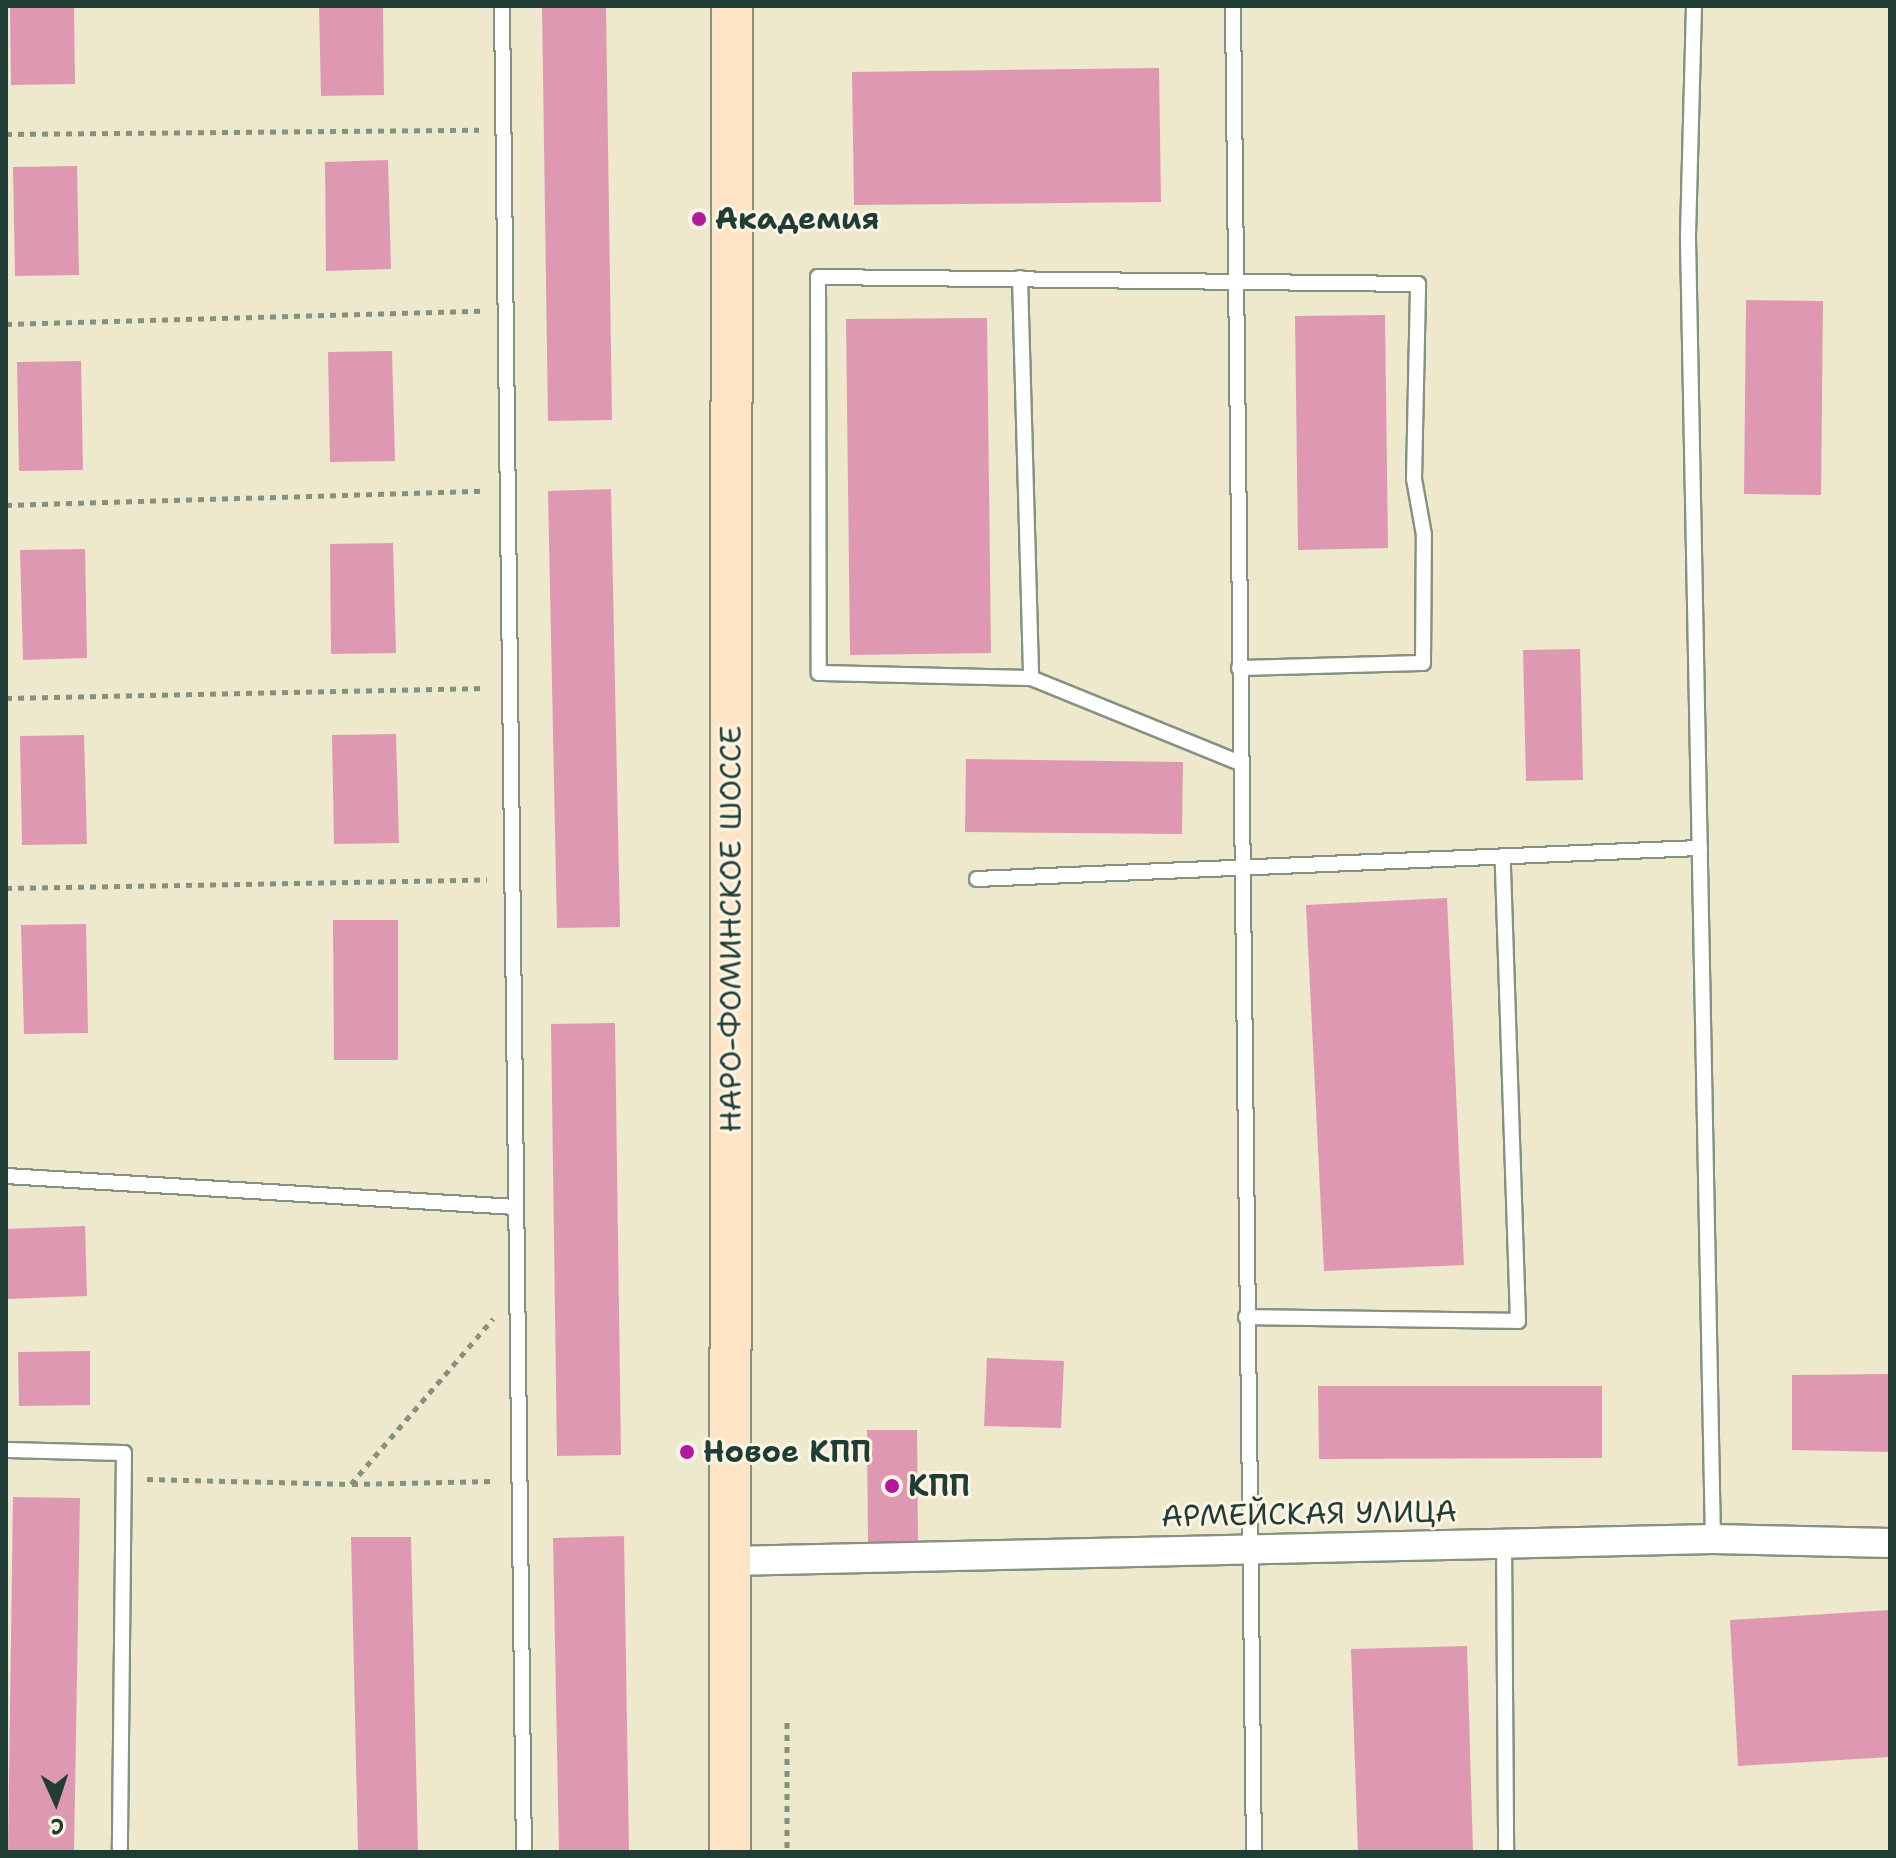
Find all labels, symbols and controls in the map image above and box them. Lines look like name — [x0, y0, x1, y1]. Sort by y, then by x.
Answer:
place label: Академия — [715, 201, 879, 237]
marker: Академия — [690, 210, 708, 228]
street label: НАРО-ФОМИНСКОЕ ШОССЕ — [713, 725, 749, 1133]
place label: Новое КПП — [703, 1434, 871, 1470]
marker: Новое КПП — [678, 1443, 696, 1461]
place label: КПП — [908, 1468, 970, 1504]
marker: КПП — [883, 1477, 901, 1495]
street label: АРМЕЙСКАЯ УЛИЦА — [1161, 1493, 1457, 1535]
north arrow — [16, 1762, 96, 1842]
text: С — [50, 1812, 65, 1841]

